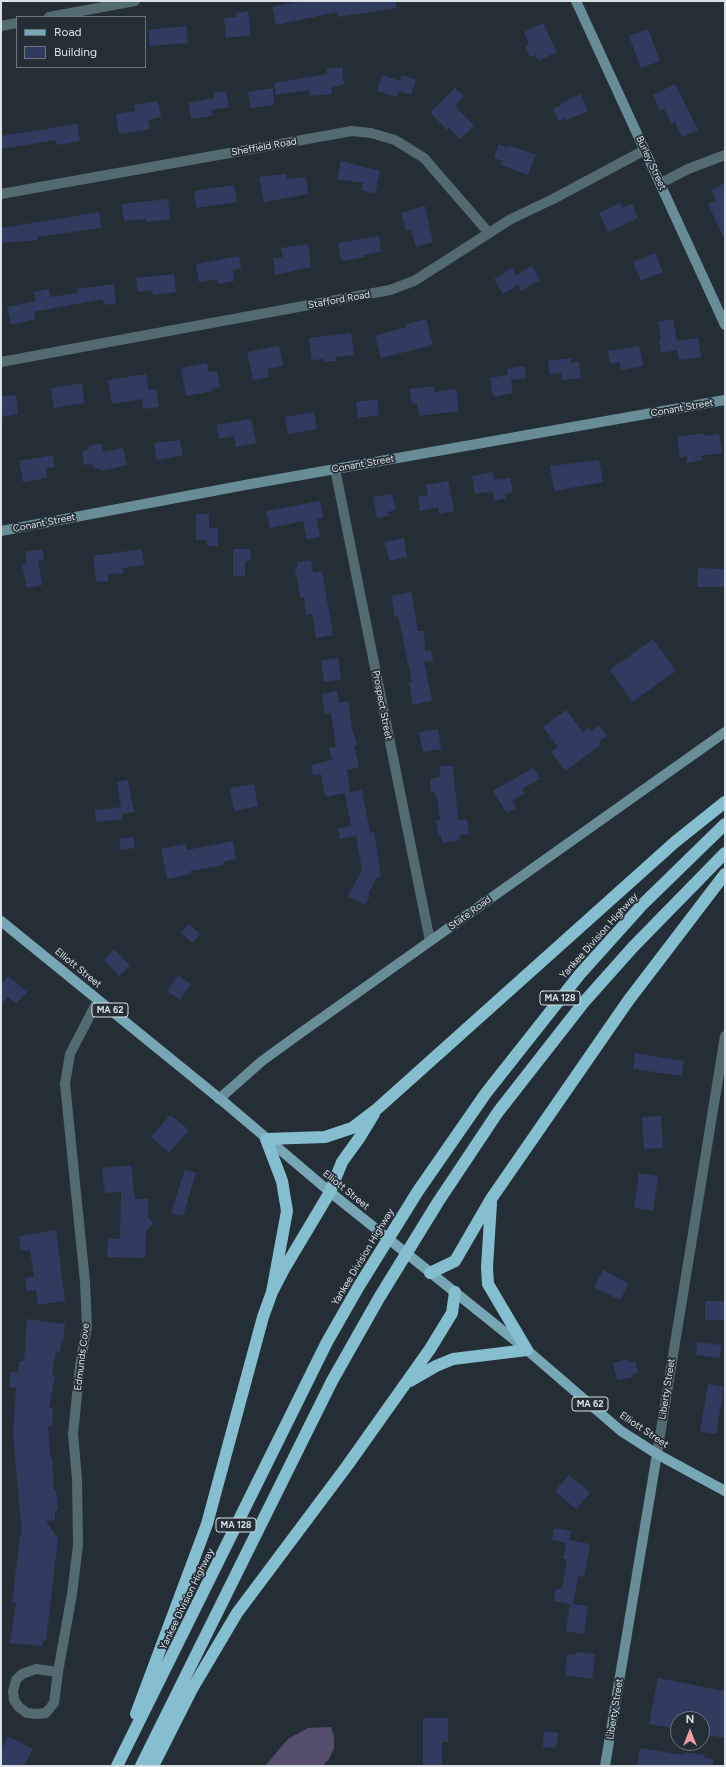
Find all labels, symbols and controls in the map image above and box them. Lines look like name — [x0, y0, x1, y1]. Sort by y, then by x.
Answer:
legend — [16, 16, 146, 68]
text: Road — [54, 25, 82, 39]
text: Building — [54, 45, 97, 59]
street label: Burley Street — [633, 134, 669, 192]
street label: Sheffield Road — [231, 135, 297, 159]
street label: Stafford Road — [307, 289, 371, 311]
street label: Conant Street — [650, 397, 714, 419]
street label: Conant Street — [331, 453, 395, 475]
street label: Conant Street — [12, 511, 76, 535]
street label: Prospect Street — [369, 669, 395, 741]
street label: Yankee Division Highway — [557, 891, 641, 981]
street label: State Road — [446, 894, 494, 932]
street label: Elliott Street — [52, 946, 104, 990]
road number: MA 128 — [540, 991, 580, 1005]
road number: MA 62 — [92, 1003, 128, 1017]
street label: Elliott Street — [320, 1168, 372, 1212]
street label: Yankee Division Highway — [329, 1206, 397, 1308]
street label: Edmunds Cove — [72, 1323, 92, 1391]
street label: Liberty Street — [656, 1358, 678, 1420]
road number: MA 62 — [572, 1397, 608, 1411]
street label: Elliott Street — [617, 1409, 671, 1451]
road number: MA 128 — [216, 1518, 256, 1532]
street label: Yankee Division Highway — [157, 1546, 217, 1652]
street label: Liberty Street — [604, 1678, 626, 1740]
north arrow — [670, 1711, 710, 1751]
text: N — [686, 1713, 694, 1726]

